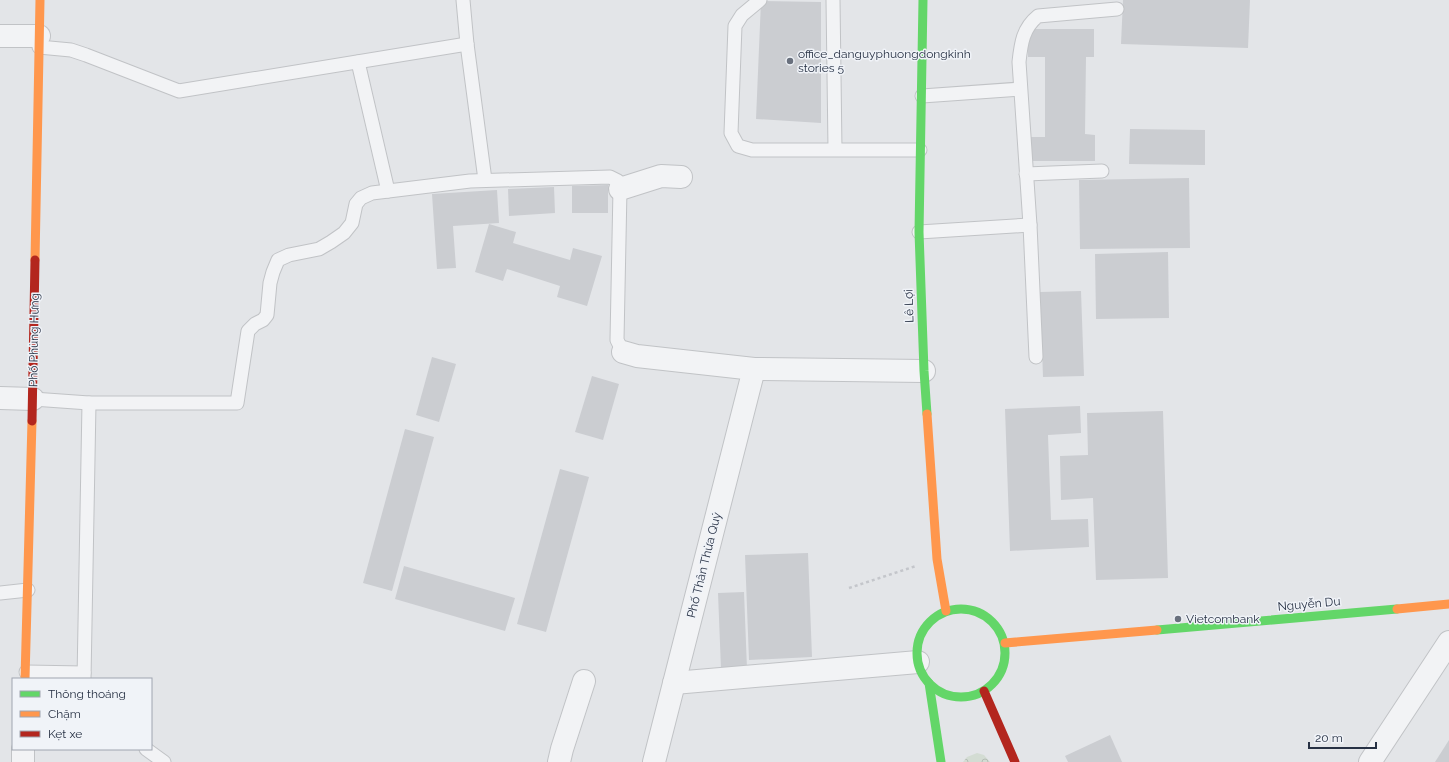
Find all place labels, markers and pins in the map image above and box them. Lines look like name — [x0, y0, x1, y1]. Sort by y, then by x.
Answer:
place label: office_danguyphuongdongkinh stories 5 — [798, 47, 971, 75]
marker: office_danguyphuongdongkinh stories 5 — [785, 56, 795, 66]
place label: Vietcombank — [1186, 612, 1260, 626]
marker: Vietcombank — [1173, 614, 1183, 624]

